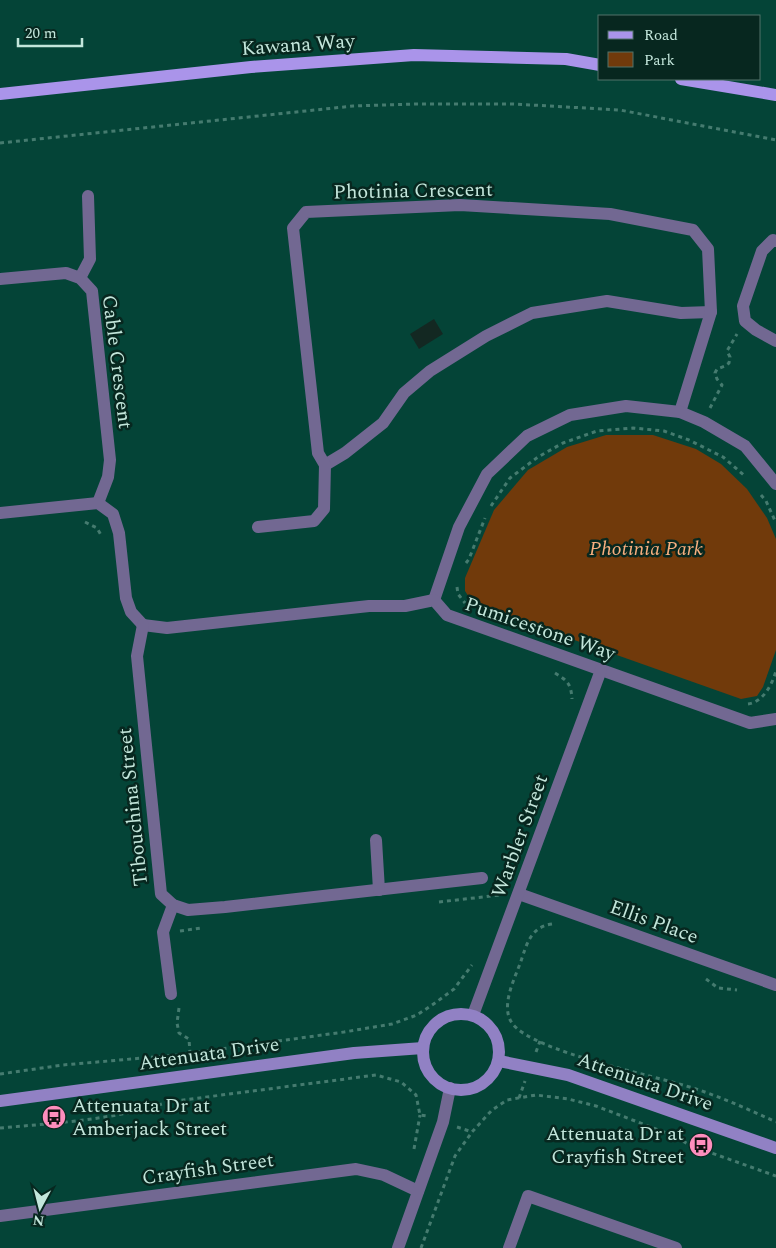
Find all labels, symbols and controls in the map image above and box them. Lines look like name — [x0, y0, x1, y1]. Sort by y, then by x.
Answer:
scale bar — [18, 15, 81, 47]
legend — [598, 15, 761, 80]
text: 20 m — [25, 22, 57, 45]
text: Road — [644, 24, 678, 47]
street label: Kawana Way — [240, 26, 357, 64]
text: Park — [644, 49, 675, 72]
street label: Photinia Crescent — [333, 175, 493, 207]
street label: Cable Crescent — [94, 293, 140, 431]
park label: Photinia Park — [589, 534, 704, 564]
street label: Pumicestone Way — [461, 589, 621, 669]
street label: Tibouchina Street — [110, 726, 156, 888]
street label: Warbler Street — [484, 770, 556, 902]
street label: Ellis Place — [605, 892, 703, 952]
street label: Attenuata Drive — [137, 1029, 281, 1079]
street label: Attenuata Drive — [573, 1045, 717, 1119]
place label: Attenuata Dr at Amberjack Street — [72, 1091, 227, 1144]
bus stop icon: Attenuata Dr at Amberjack Street — [41, 1104, 67, 1130]
place label: Attenuata Dr at Crayfish Street — [546, 1119, 684, 1172]
bus stop icon: Attenuata Dr at Crayfish Street — [688, 1132, 714, 1158]
street label: Crayfish Street — [140, 1145, 276, 1193]
north arrow — [15, 1183, 65, 1233]
text: N — [32, 1209, 45, 1232]

